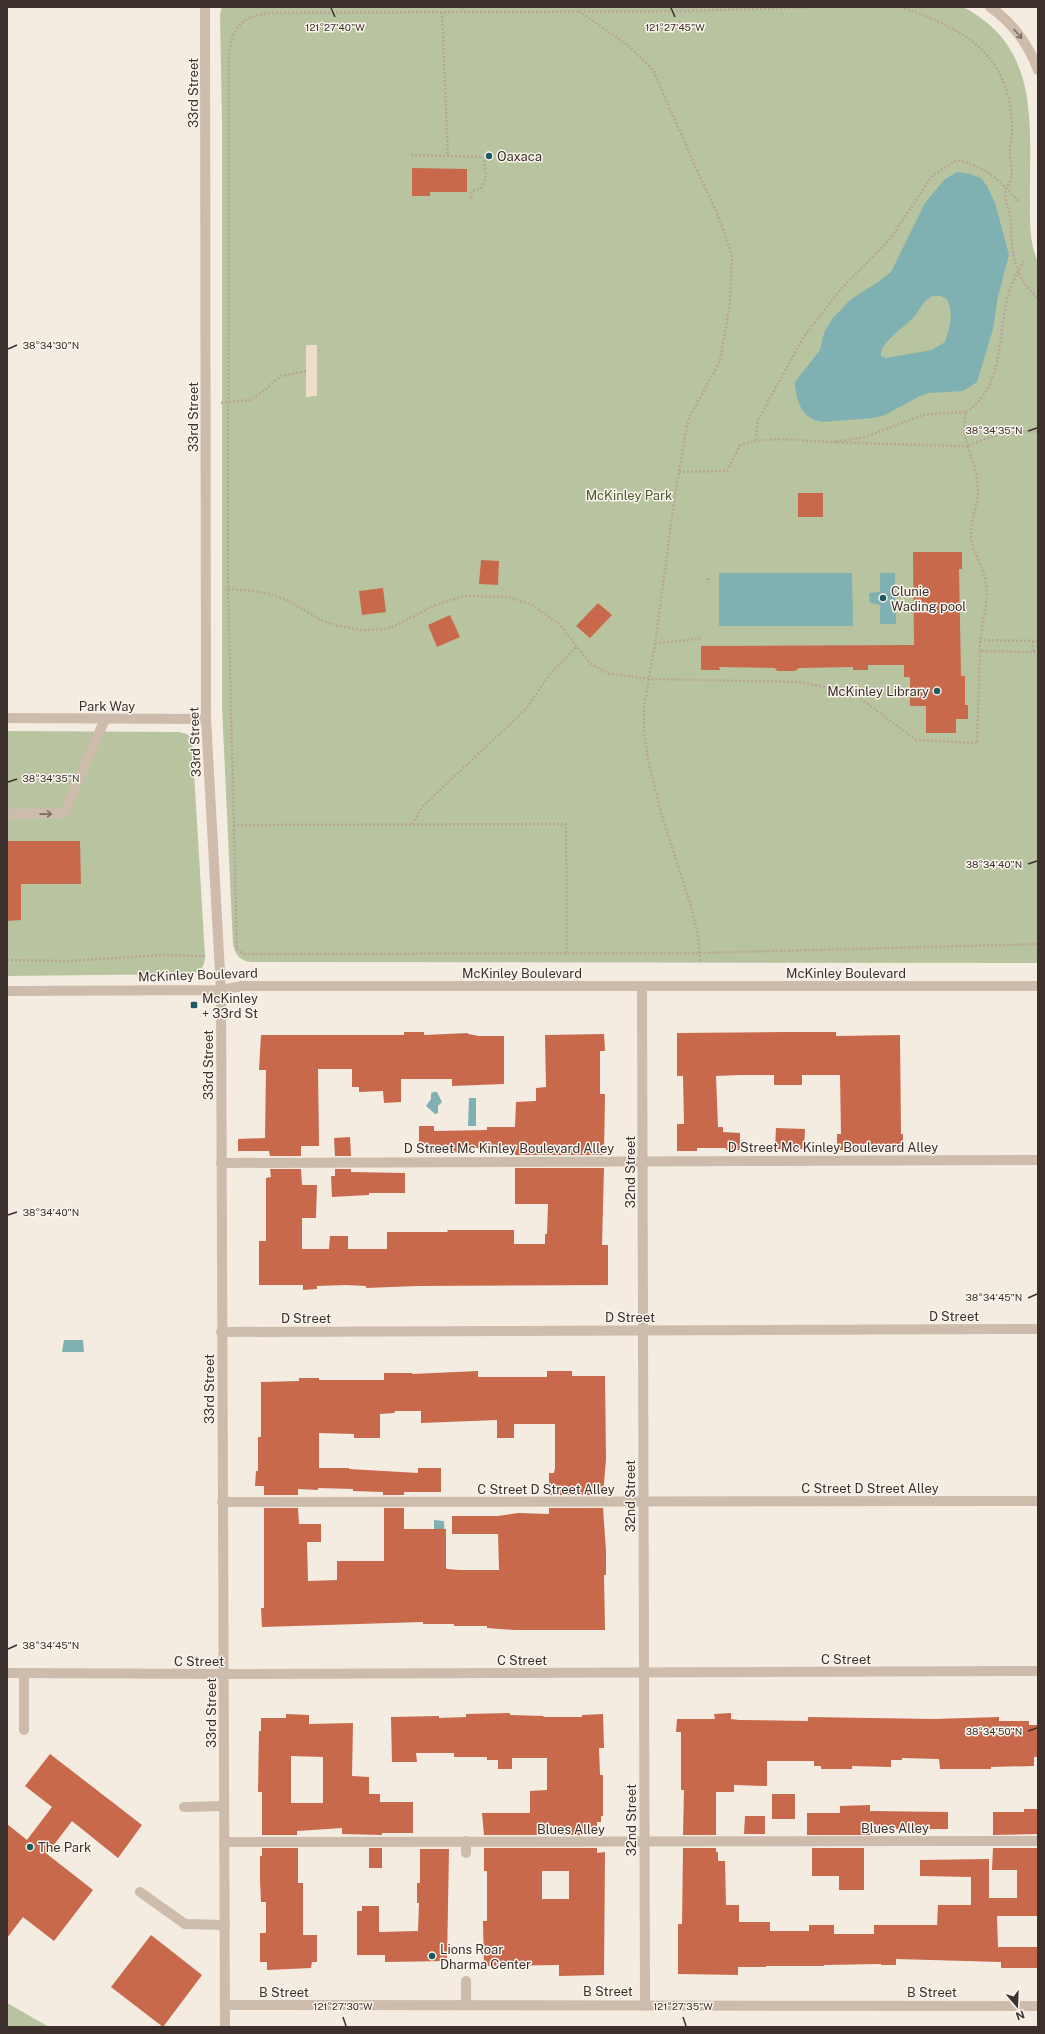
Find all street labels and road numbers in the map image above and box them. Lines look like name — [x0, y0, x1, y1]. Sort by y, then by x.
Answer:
street label: 33rd Street — [186, 58, 201, 128]
street label: 33rd Street — [186, 382, 201, 452]
street label: Park Way — [79, 699, 135, 714]
street label: 33rd Street — [186, 707, 204, 777]
street label: McKinley Boulevard — [138, 965, 258, 985]
street label: McKinley Boulevard — [462, 966, 582, 981]
street label: McKinley Boulevard — [786, 966, 906, 981]
street label: 33rd Street — [201, 1030, 216, 1100]
street label: 32nd Street — [623, 1136, 638, 1208]
street label: D Street Mc Kinley Boulevard Alley — [728, 1140, 938, 1155]
street label: D Street Mc Kinley Boulevard Alley — [404, 1141, 614, 1156]
street label: D Street — [929, 1309, 979, 1324]
street label: D Street — [605, 1310, 655, 1325]
street label: D Street — [281, 1311, 331, 1326]
street label: 33rd Street — [202, 1354, 217, 1424]
street label: 32nd Street — [623, 1460, 638, 1532]
street label: C Street D Street Alley — [801, 1481, 939, 1496]
street label: C Street D Street Alley — [477, 1482, 615, 1497]
street label: C Street — [821, 1652, 871, 1667]
street label: C Street — [497, 1653, 547, 1668]
street label: C Street — [174, 1654, 224, 1669]
street label: 33rd Street — [204, 1678, 219, 1748]
street label: 32nd Street — [624, 1784, 639, 1856]
street label: Blues Alley — [861, 1821, 929, 1836]
street label: Blues Alley — [537, 1822, 605, 1837]
street label: B Street — [583, 1984, 633, 1999]
street label: B Street — [259, 1985, 309, 2000]
street label: B Street — [907, 1985, 957, 2000]

